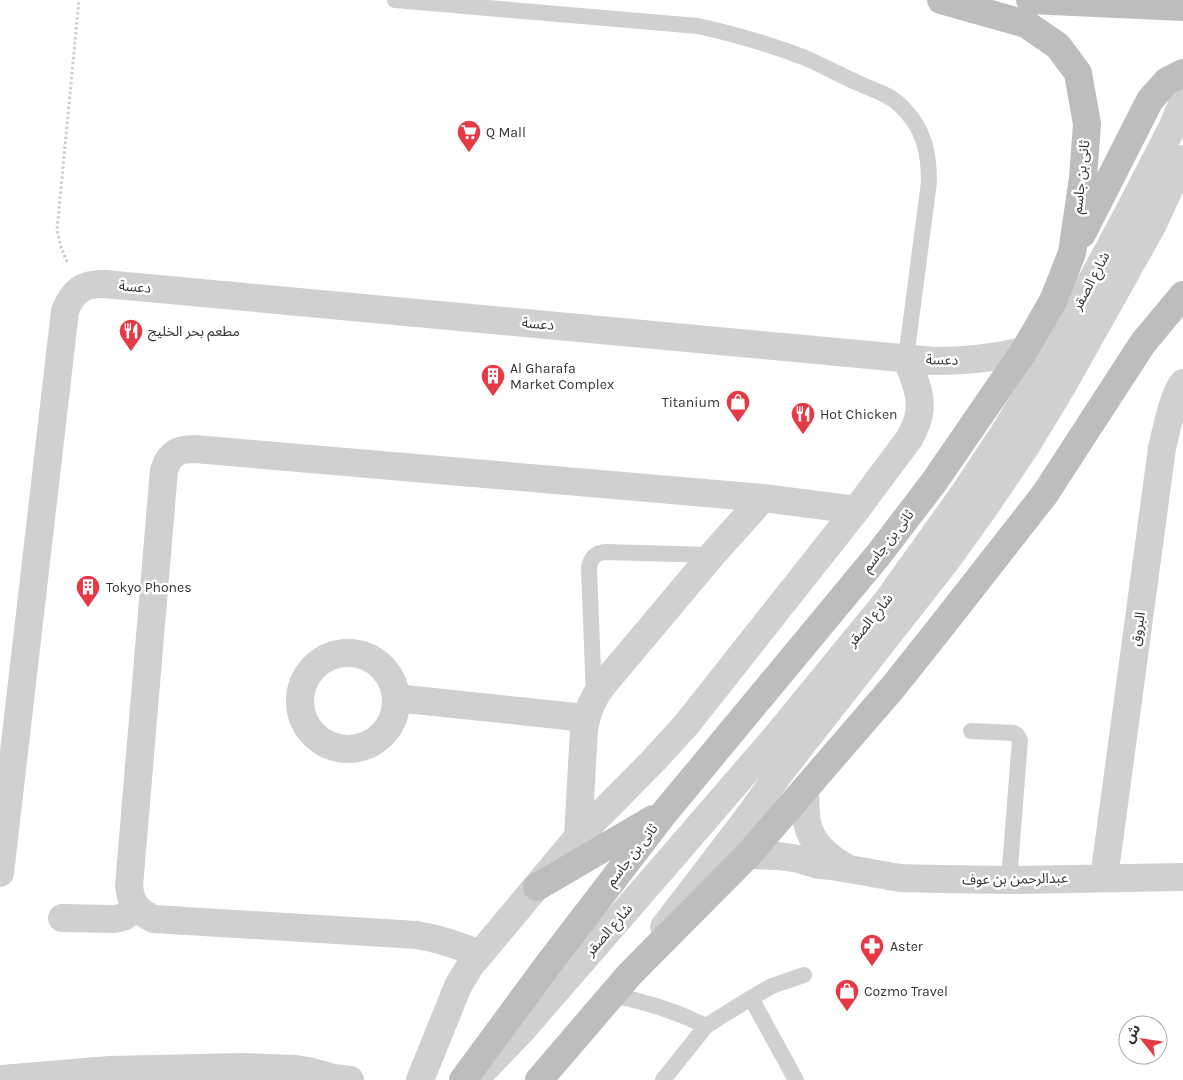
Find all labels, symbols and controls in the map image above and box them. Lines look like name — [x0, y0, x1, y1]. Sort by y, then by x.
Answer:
supermarket icon: Q Mall — [456, 119, 482, 153]
place label: Q Mall — [486, 124, 526, 141]
street label: ثانى بن جاسم — [1069, 139, 1095, 215]
street label: شارع الصقر — [1068, 249, 1115, 315]
street label: دعسة — [118, 277, 152, 297]
street label: دعسة — [521, 314, 555, 334]
restaurant icon: مطعم بحر الخليج — [118, 318, 144, 352]
place label: مطعم بحر الخليج — [148, 323, 240, 342]
street label: دعسة — [926, 351, 959, 369]
place label: Al Gharafa Market Complex — [510, 360, 614, 393]
building icon: Al Gharafa Market Complex — [480, 363, 506, 397]
shop icon: Titanium — [725, 389, 751, 423]
place label: Titanium — [662, 394, 720, 411]
restaurant icon: Hot Chicken — [790, 401, 816, 435]
place label: Hot Chicken — [820, 406, 898, 423]
street label: ثانى بن جاسم — [858, 507, 919, 577]
building icon: Tokyo Phones — [75, 574, 101, 608]
place label: Tokyo Phones — [106, 579, 192, 596]
street label: شارع الصقر — [843, 590, 898, 652]
street label: البروق — [1127, 611, 1149, 647]
street label: ثانى بن جاسم — [602, 821, 663, 891]
street label: عبدالرحمن بن عوف — [962, 870, 1068, 888]
street label: شارع الصقر — [581, 901, 638, 962]
pharmacy icon: Aster — [859, 933, 885, 967]
place label: Aster — [890, 938, 924, 955]
shop icon: Cozmo Travel — [834, 978, 860, 1012]
place label: Cozmo Travel — [864, 983, 948, 1000]
north arrow — [1118, 1015, 1168, 1065]
text: ش — [1120, 1021, 1144, 1046]

